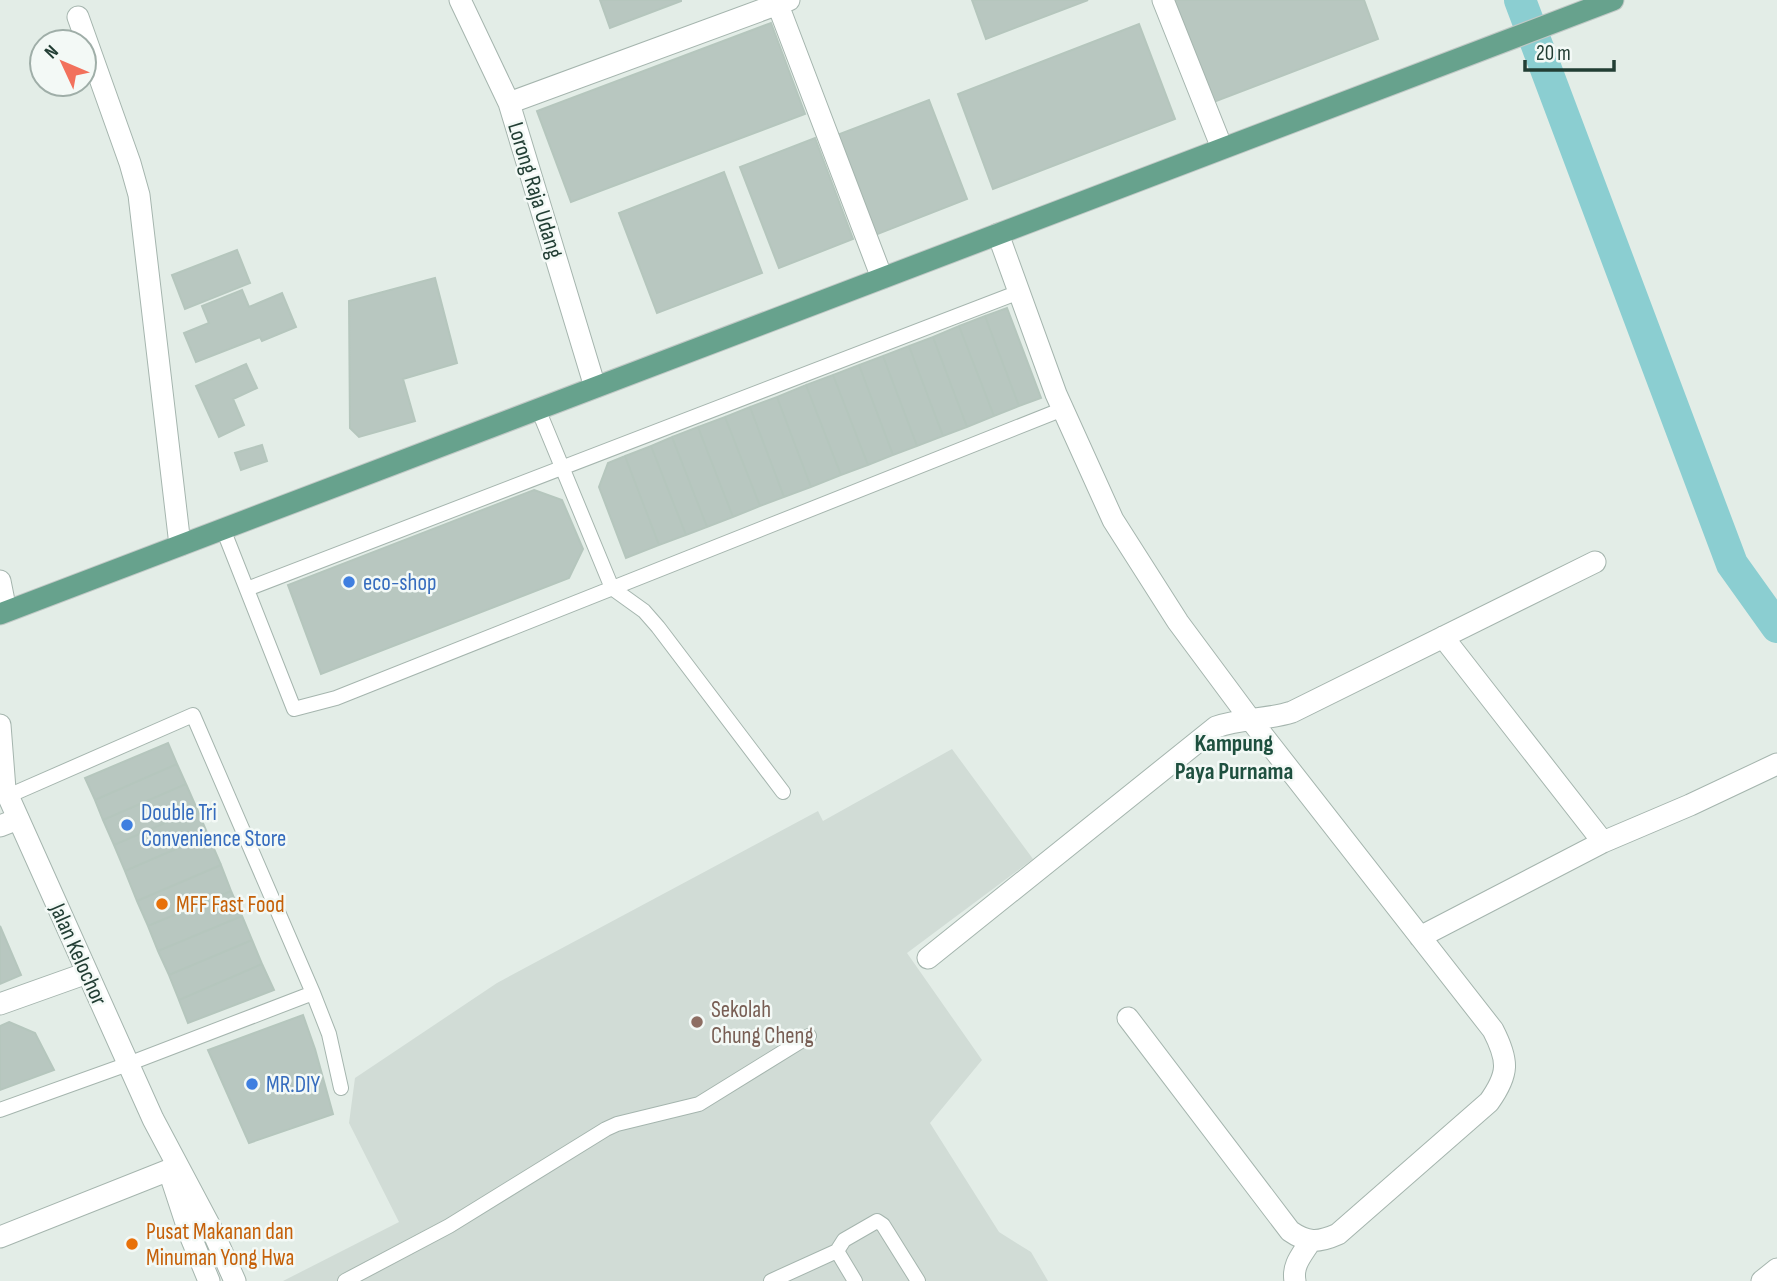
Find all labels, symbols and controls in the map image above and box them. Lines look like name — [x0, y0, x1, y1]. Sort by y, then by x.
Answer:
north arrow — [28, 28, 98, 98]
scale bar — [1525, 28, 1614, 72]
text: N — [40, 41, 64, 64]
text: 20 m — [1536, 41, 1571, 66]
street label: Lorong Raja Udang — [501, 119, 569, 262]
place label: eco-shop — [363, 569, 437, 597]
marker: eco-shop — [341, 574, 357, 590]
district label: Kampung Paya Purnama — [1175, 729, 1293, 786]
place label: Double Tri Convenience Store — [141, 799, 286, 853]
marker: Double Tri Convenience Store — [119, 817, 135, 833]
place label: MFF Fast Food — [176, 891, 285, 919]
marker: MFF Fast Food — [154, 896, 170, 912]
street label: Jalan Kelochor — [43, 898, 113, 1010]
place label: Sekolah Chung Cheng — [711, 996, 814, 1050]
marker: Sekolah Chung Cheng — [689, 1014, 705, 1030]
place label: MR.DIY — [266, 1071, 321, 1099]
marker: MR.DIY — [244, 1076, 260, 1092]
place label: Pusat Makanan dan Minuman Yong Hwa — [146, 1218, 294, 1272]
marker: Pusat Makanan dan Minuman Yong Hwa — [124, 1236, 140, 1252]

